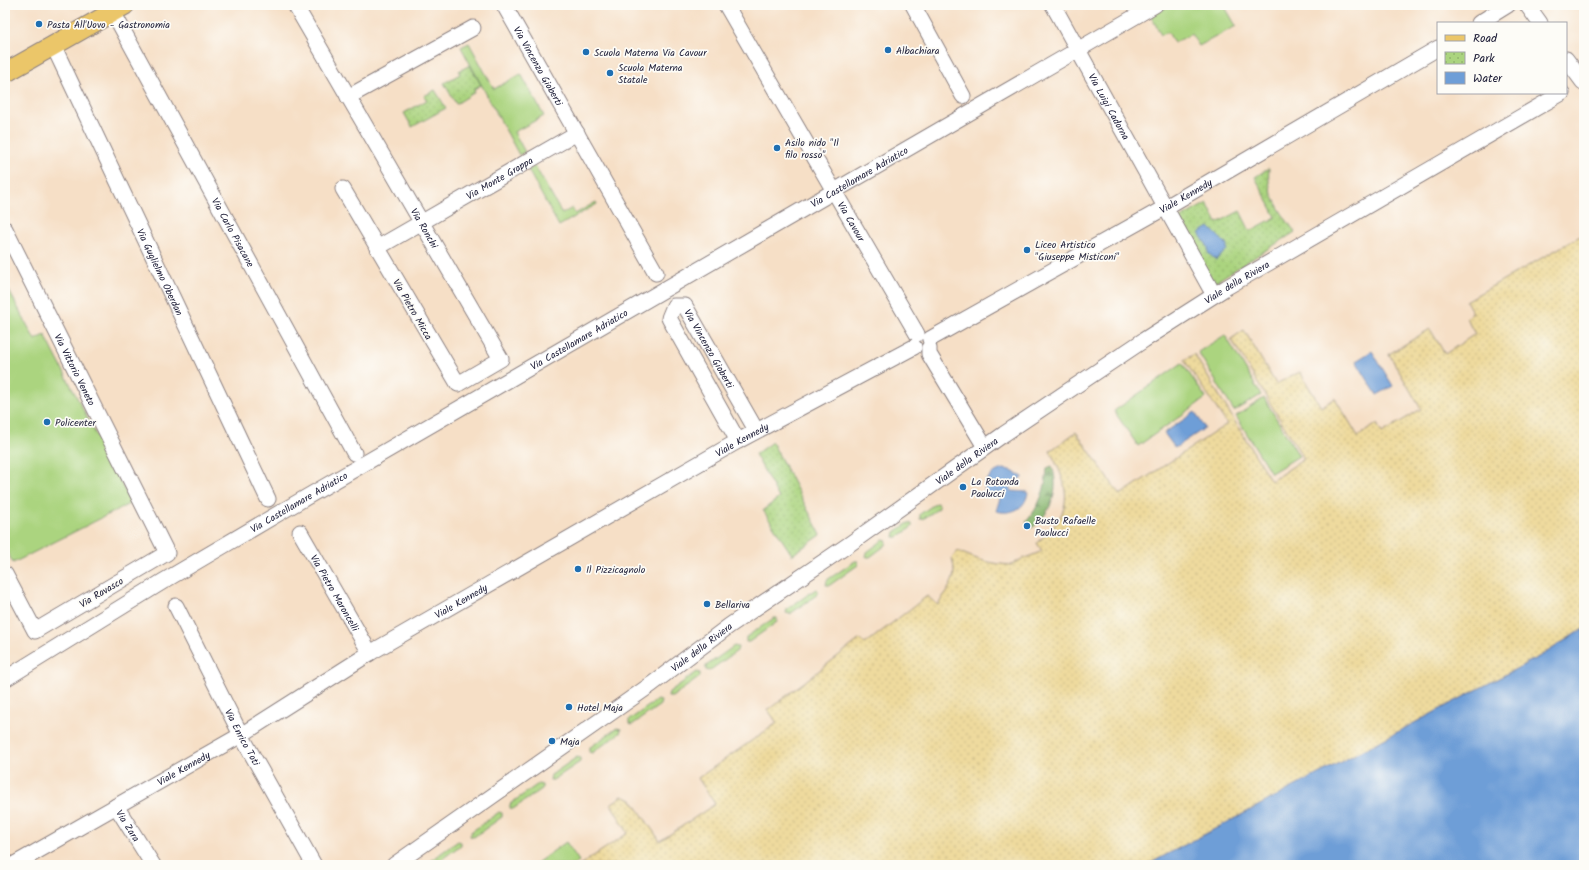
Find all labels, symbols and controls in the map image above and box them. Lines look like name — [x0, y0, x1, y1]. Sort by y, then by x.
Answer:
place label: Pasta All'Uovo - Gastronomia — [47, 17, 170, 33]
marker: Pasta All'Uovo - Gastronomia — [34, 19, 44, 29]
legend — [1437, 22, 1567, 94]
street label: Via Vincenzo Gioberti — [509, 24, 567, 110]
text: Road — [1473, 29, 1498, 48]
place label: Albachiara — [896, 43, 940, 59]
place label: Scuola Materna Via Cavour — [594, 45, 707, 61]
marker: Albachiara — [883, 45, 893, 55]
marker: Scuola Materna Via Cavour — [581, 47, 591, 57]
text: Park — [1473, 49, 1495, 68]
place label: Scuola Materna Statale — [618, 60, 683, 88]
marker: Scuola Materna Statale — [605, 68, 615, 78]
text: Water — [1473, 69, 1503, 88]
street label: Via Luigi Cadorna — [1084, 71, 1133, 143]
place label: Asilo nido "Il filo rosso" — [785, 135, 839, 163]
marker: Asilo nido "Il filo rosso" — [772, 143, 782, 153]
street label: Via Castellamare Adriatico — [808, 143, 912, 212]
street label: Via Monte Grappa — [463, 153, 536, 204]
street label: Viale Kennedy — [1157, 175, 1216, 218]
street label: Via Carlo Pisacane — [207, 195, 258, 271]
street label: Via Cavour — [833, 199, 869, 245]
street label: Via Ronchi — [406, 205, 442, 252]
street label: Via Guglielmo Oberdan — [132, 226, 187, 318]
place label: Liceo Artistico "Giuseppe Misticoni" — [1035, 237, 1120, 265]
marker: Liceo Artistico "Giuseppe Misticoni" — [1022, 245, 1032, 255]
street label: Viale della Riviera — [1201, 257, 1273, 309]
street label: Via Pietro Micca — [388, 276, 436, 343]
street label: Via Castellamare Adriatico — [528, 305, 632, 375]
street label: Via Vincenzo Gioberti — [679, 306, 738, 392]
street label: Via Vittorio Veneto — [50, 331, 99, 409]
place label: Policenter — [55, 415, 96, 431]
marker: Policenter — [42, 417, 52, 427]
street label: Viale Kennedy — [713, 419, 772, 461]
street label: Viale della Riviera — [932, 433, 1002, 489]
street label: Via Castellamare Adriatico — [247, 468, 351, 537]
place label: La Rotonda Paolucci — [971, 474, 1019, 502]
marker: La Rotonda Paolucci — [958, 482, 968, 492]
place label: Busto Rafaelle Paolucci — [1035, 513, 1096, 541]
marker: Busto Rafaelle Paolucci — [1022, 521, 1032, 531]
street label: Via Pietro Maroncelli — [306, 552, 363, 635]
place label: Il Pizzicagnolo — [586, 562, 646, 578]
marker: Il Pizzicagnolo — [573, 564, 583, 574]
street label: Via Ravasco — [76, 573, 127, 612]
street label: Viale Kennedy — [432, 580, 491, 623]
place label: Bellariva — [715, 597, 750, 613]
marker: Bellariva — [702, 599, 712, 609]
street label: Viale della Riviera — [668, 619, 736, 676]
place label: Hotel Maja — [577, 700, 623, 716]
marker: Hotel Maja — [564, 702, 574, 712]
street label: Via Enrico Toti — [220, 706, 264, 769]
place label: Maja — [560, 734, 580, 750]
marker: Maja — [547, 736, 557, 746]
street label: Viale Kennedy — [154, 747, 213, 790]
street label: Via Zara — [111, 807, 144, 845]

